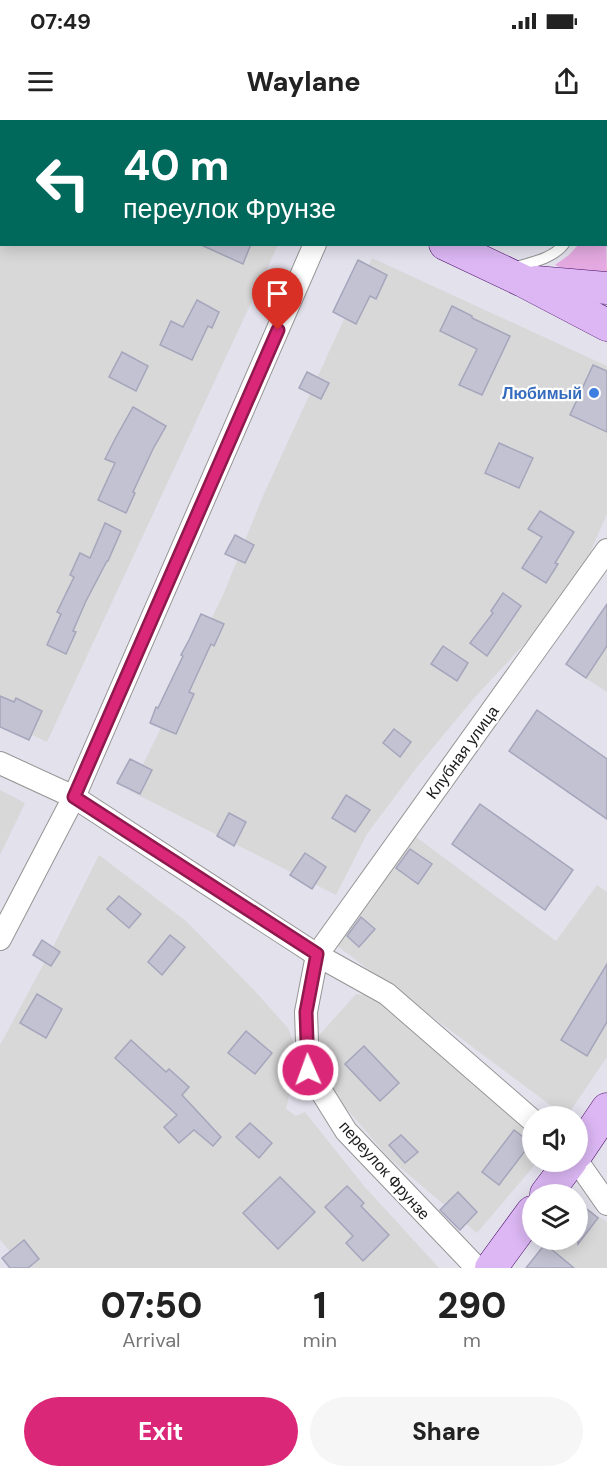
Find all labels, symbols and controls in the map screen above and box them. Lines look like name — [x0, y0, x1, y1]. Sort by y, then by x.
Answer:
text: 07:49 — [30, 7, 91, 36]
text: Waylane — [246, 64, 361, 99]
icon: menu — [24, 65, 57, 98]
icon: share — [550, 65, 583, 98]
text: 40 m — [123, 138, 229, 193]
icon: left — [24, 144, 102, 222]
text: переулок Фрунзе — [123, 191, 336, 226]
pin — [252, 268, 303, 330]
icon: arrive — [261, 277, 294, 310]
place label: Любимый — [502, 383, 582, 404]
marker: Любимый — [587, 386, 601, 400]
street label: Клубная улица — [421, 701, 503, 803]
position arrow — [276, 1038, 340, 1102]
map controls — [522, 1106, 588, 1250]
button: sound — [522, 1106, 588, 1172]
street label: переулок Фрунзе — [335, 1116, 435, 1224]
button: layers — [522, 1184, 588, 1250]
text: 07:50 — [101, 1282, 202, 1329]
text: 1 — [313, 1282, 327, 1329]
text: 290 — [437, 1282, 506, 1329]
text: Arrival — [122, 1327, 181, 1353]
text: min — [303, 1327, 337, 1353]
text: m — [463, 1327, 481, 1353]
button: Exit — [24, 1397, 298, 1466]
button: Share — [310, 1397, 583, 1466]

